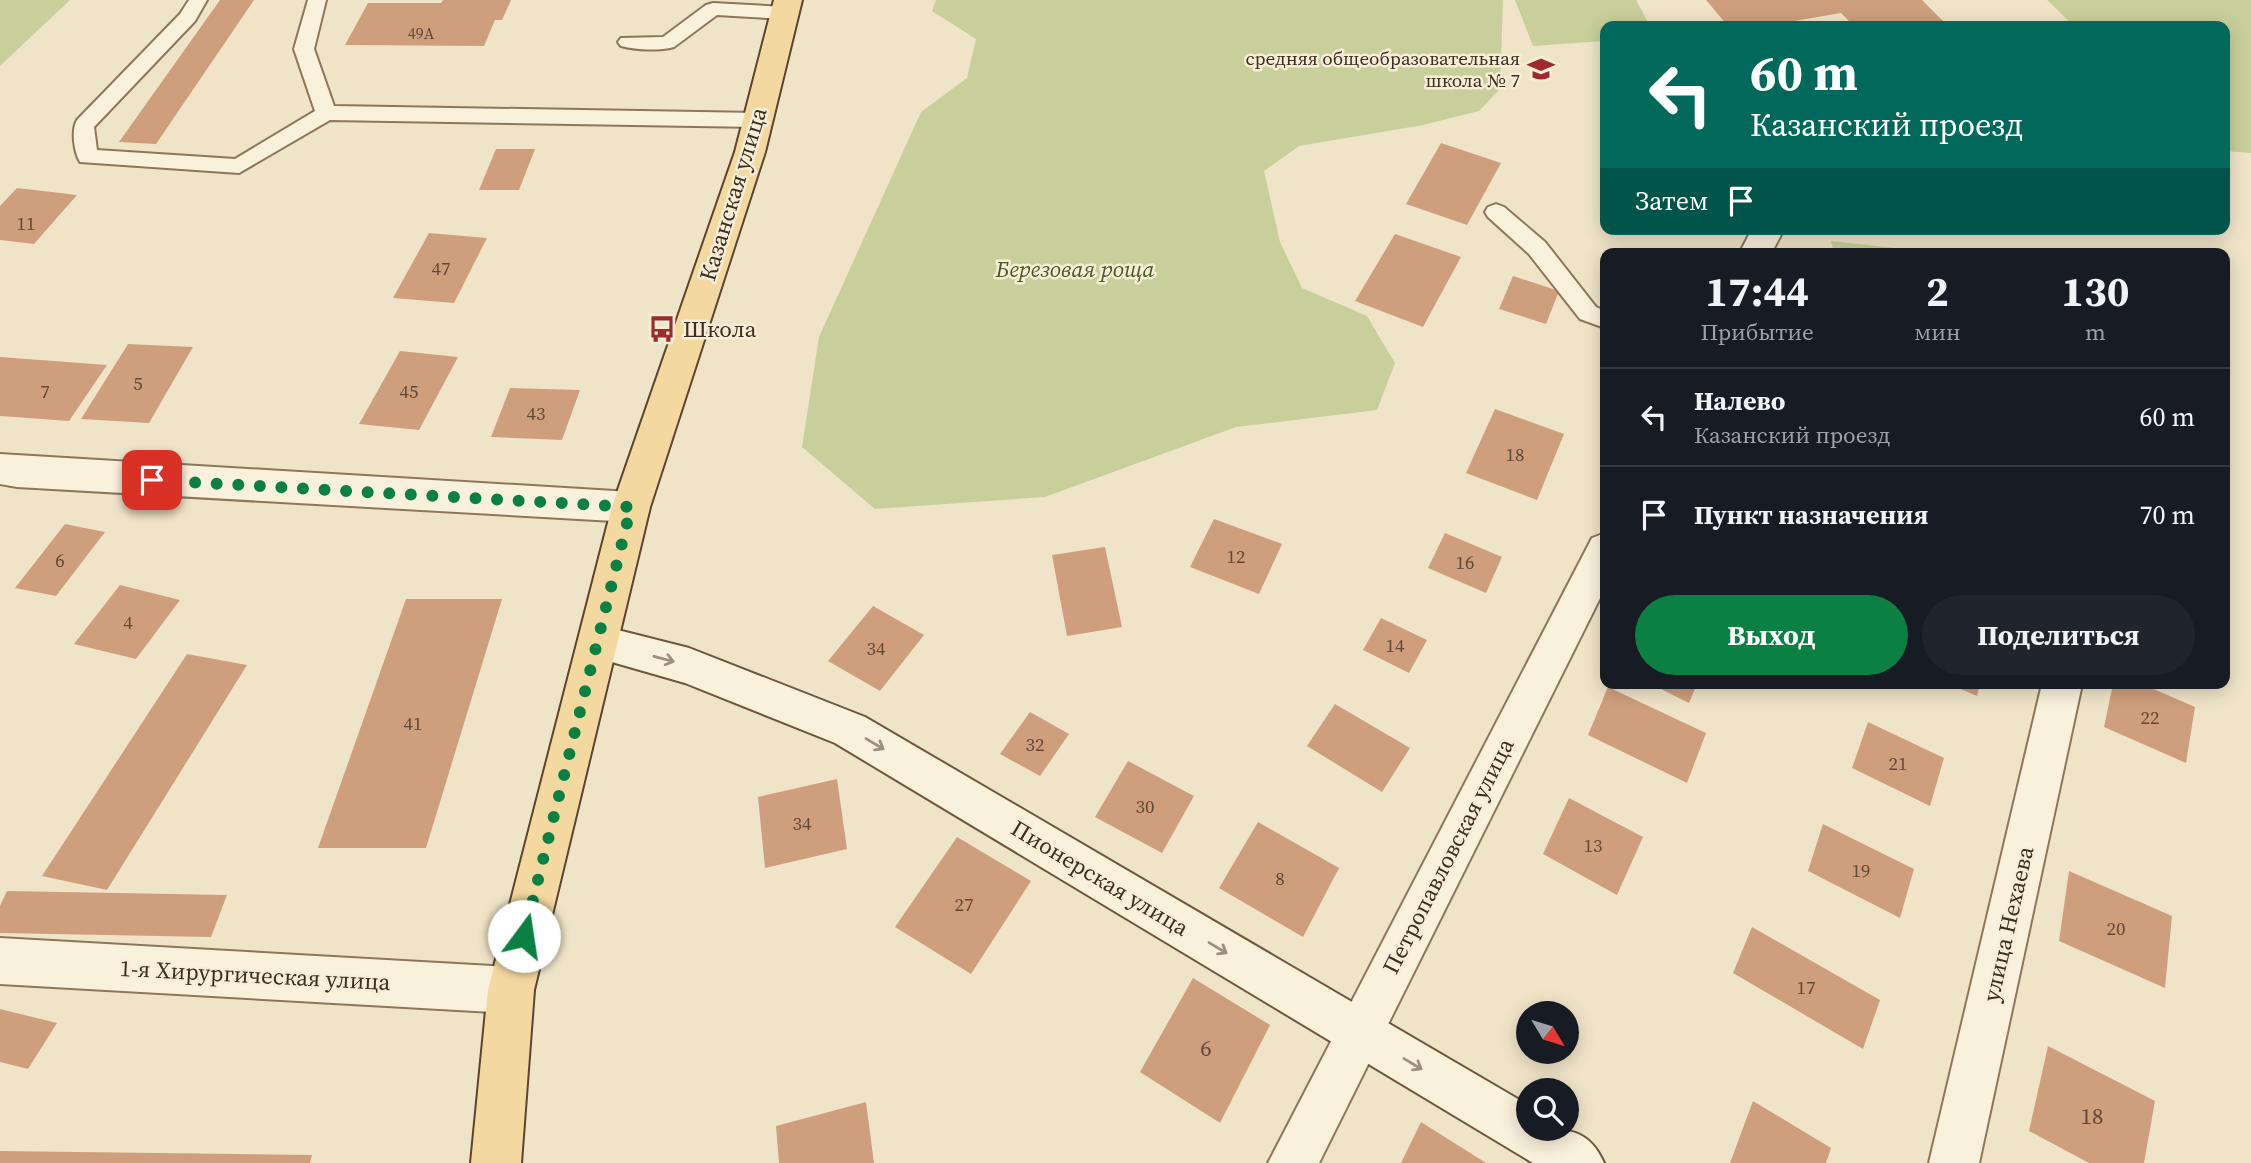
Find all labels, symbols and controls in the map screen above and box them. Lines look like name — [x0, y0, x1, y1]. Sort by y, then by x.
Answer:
house number: 49А — [408, 22, 435, 44]
text: 60 m — [1750, 39, 1858, 106]
place label: средняя общеобразовательная школа № 7 — [1245, 45, 1520, 93]
icon: left — [1635, 49, 1726, 140]
school or university icon: средняя общеобразовательная школа № 7 — [1526, 54, 1556, 84]
street label: Казанская улица — [691, 103, 775, 285]
text: Казанский проезд — [1750, 103, 2023, 147]
icon: arrive — [1722, 182, 1760, 220]
text: Затем — [1635, 183, 1708, 219]
house number: 11 — [16, 210, 36, 236]
park label: Березовая роща — [995, 253, 1154, 285]
house number: 47 — [431, 255, 451, 281]
text: 17:44 — [1705, 262, 1809, 320]
text: 2 — [1926, 262, 1949, 320]
text: 130 — [2061, 262, 2129, 320]
place label: Школа — [683, 313, 757, 345]
bus stop icon: Школа — [647, 314, 677, 344]
text: Прибытие — [1701, 316, 1814, 348]
text: мин — [1914, 316, 1961, 348]
text: m — [2085, 316, 2106, 348]
house number: 5 — [133, 370, 143, 396]
house number: 7 — [40, 378, 50, 404]
house number: 45 — [399, 378, 419, 404]
text: Налево — [1694, 383, 1785, 419]
icon: left — [1635, 398, 1673, 436]
text: 60 m — [2140, 399, 2195, 435]
house number: 43 — [526, 400, 546, 426]
text: Казанский проезд — [1694, 419, 1890, 451]
house number: 18 — [1505, 441, 1525, 467]
pin — [122, 450, 182, 510]
icon: arrive — [133, 461, 171, 499]
icon: arrive — [1635, 496, 1673, 534]
text: Пункт назначения — [1694, 497, 1928, 533]
text: 70 m — [2140, 497, 2195, 533]
house number: 12 — [1226, 543, 1246, 569]
house number: 6 — [55, 547, 65, 573]
house number: 16 — [1455, 549, 1475, 575]
button: Выход — [1635, 595, 1908, 675]
button: Поделиться — [1922, 595, 2195, 675]
house number: 4 — [123, 609, 133, 635]
house number: 14 — [1385, 632, 1405, 658]
house number: 34 — [866, 635, 886, 661]
one-way arrow — [653, 654, 675, 667]
house number: 22 — [2140, 704, 2160, 730]
house number: 41 — [403, 710, 423, 736]
house number: 32 — [1025, 731, 1045, 757]
street label: Петропавловская улица — [1375, 732, 1521, 979]
one-way arrow — [864, 738, 885, 751]
house number: 21 — [1888, 750, 1908, 776]
house number: 30 — [1135, 793, 1155, 819]
house number: 34 — [792, 810, 812, 836]
street label: Пионерская улица — [1005, 812, 1195, 944]
house number: 13 — [1583, 832, 1603, 858]
street label: улица Нехаева — [1975, 843, 2041, 1005]
house number: 19 — [1851, 857, 1871, 883]
house number: 8 — [1275, 865, 1285, 891]
house number: 27 — [954, 891, 974, 917]
position arrow — [487, 899, 561, 973]
house number: 20 — [2106, 915, 2126, 941]
one-way arrow — [1207, 941, 1227, 955]
street label: 1-я Хирургическая улица — [119, 952, 392, 998]
house number: 17 — [1796, 974, 1816, 1000]
north arrow — [1516, 1001, 1578, 1064]
map controls — [1516, 1001, 1579, 1141]
house number: 6 — [1200, 1032, 1212, 1064]
one-way arrow — [1403, 1058, 1423, 1072]
button: search — [1516, 1078, 1579, 1141]
house number: 18 — [2081, 1100, 2104, 1132]

